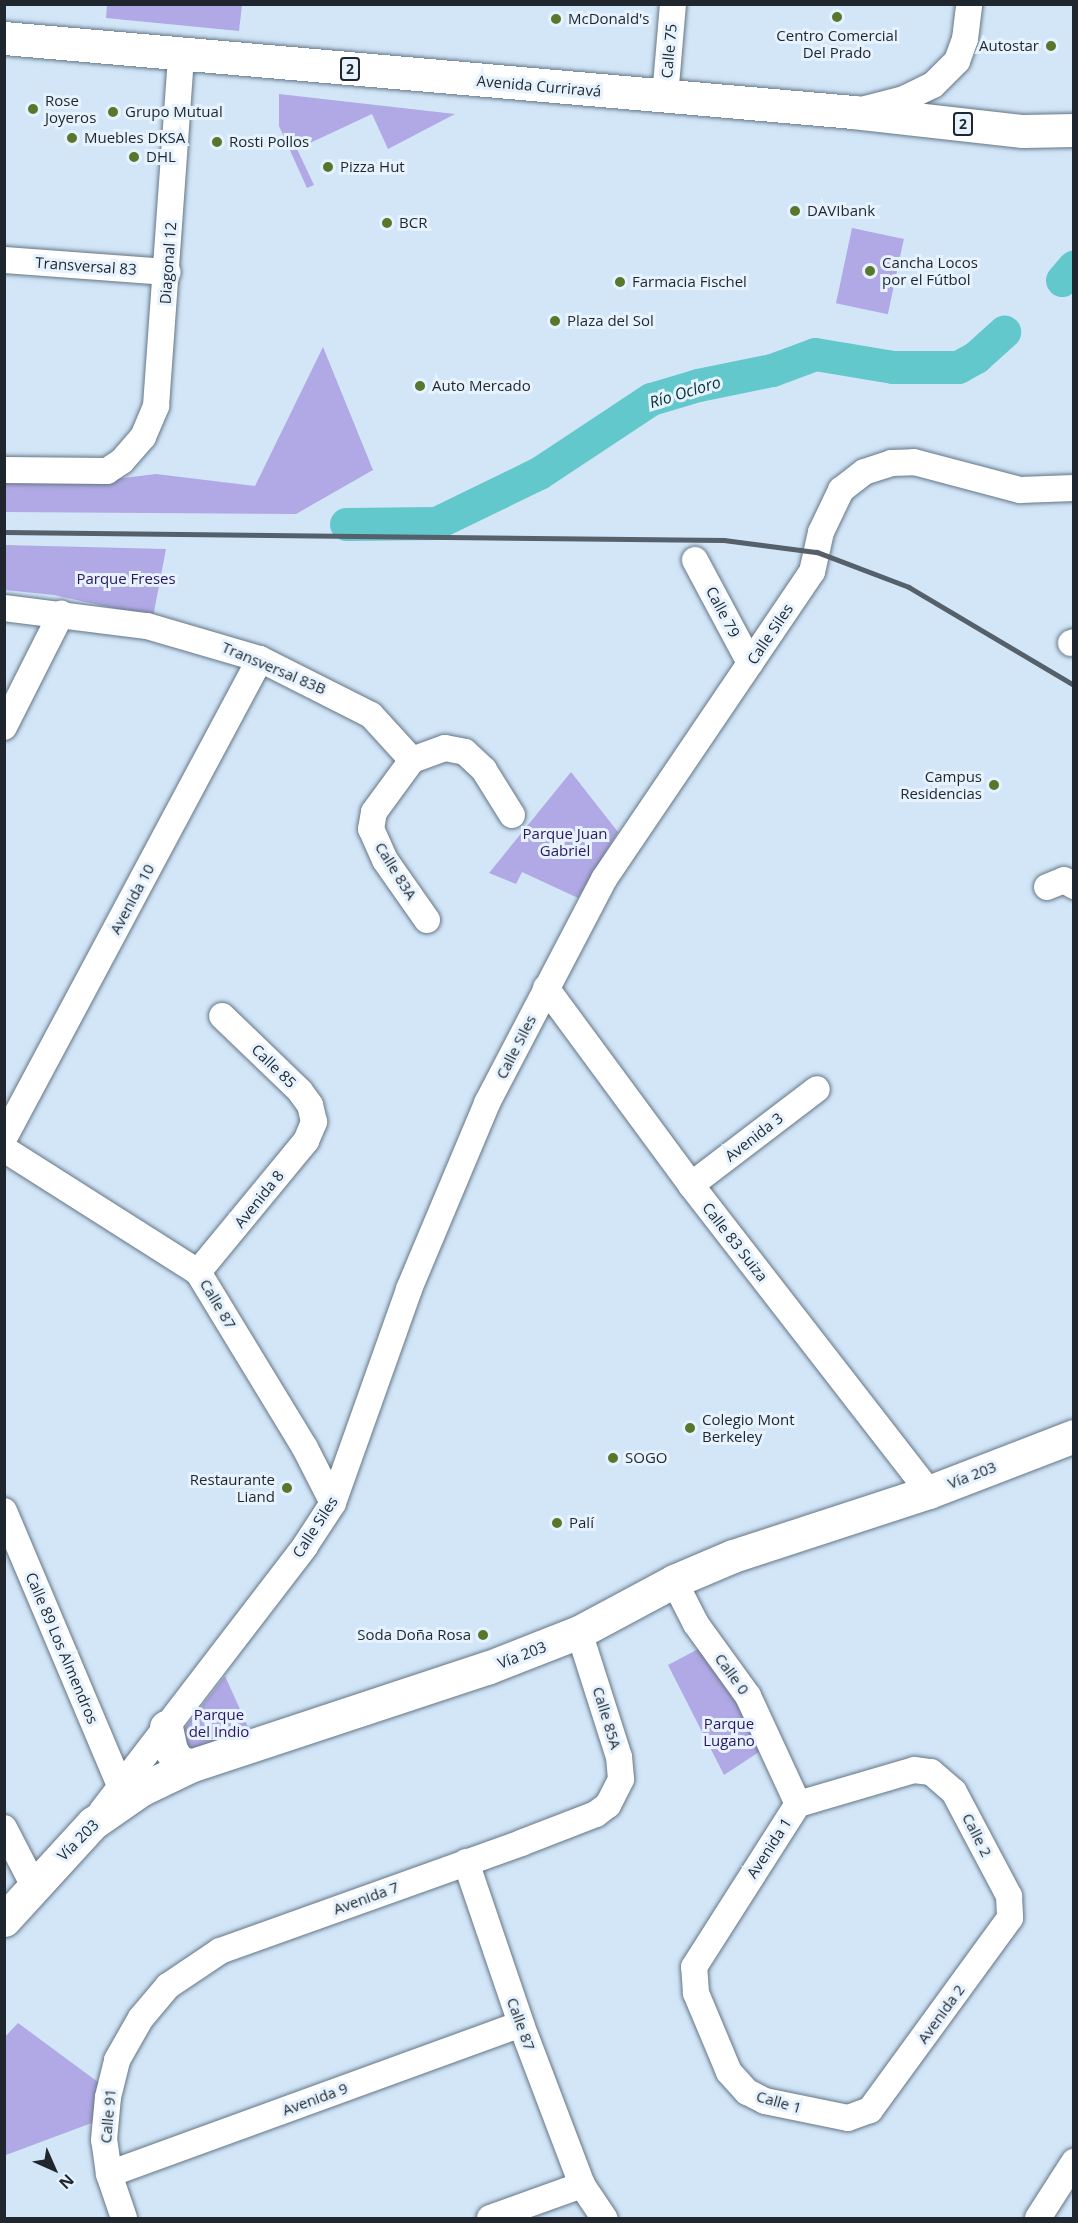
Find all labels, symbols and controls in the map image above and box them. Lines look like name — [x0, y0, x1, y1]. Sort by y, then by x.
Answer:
place label: McDonald's — [568, 10, 650, 28]
marker: Centro Comercial Del Prado — [830, 10, 844, 24]
marker: McDonald's — [549, 12, 563, 26]
street label: Calle 75 — [658, 23, 680, 79]
place label: Centro Comercial Del Prado — [776, 26, 898, 61]
place label: Autostar — [979, 37, 1039, 55]
marker: Autostar — [1044, 39, 1058, 53]
road number: 2 — [340, 58, 360, 80]
street label: Avenida Curriravá — [476, 72, 602, 100]
place label: Rose Joyeros — [45, 91, 96, 126]
marker: Rose Joyeros — [26, 102, 40, 116]
place label: Grupo Mutual — [125, 103, 223, 121]
marker: Grupo Mutual — [106, 105, 120, 119]
road number: 2 — [952, 113, 974, 135]
place label: Muebles DKSA — [84, 129, 185, 147]
marker: Muebles DKSA — [65, 131, 79, 145]
place label: Rosti Pollos — [229, 133, 309, 151]
marker: Rosti Pollos — [210, 135, 224, 149]
place label: DHL — [146, 148, 176, 166]
marker: DHL — [127, 150, 141, 164]
place label: Pizza Hut — [340, 158, 405, 176]
marker: Pizza Hut — [321, 160, 335, 174]
place label: DAVIbank — [807, 202, 875, 220]
marker: DAVIbank — [788, 204, 802, 218]
place label: BCR — [399, 214, 427, 232]
marker: BCR — [380, 216, 394, 230]
street label: Diagonal 12 — [156, 221, 180, 305]
street label: Transversal 83 — [35, 253, 137, 279]
place label: Cancha Locos por el Fútbol — [882, 253, 978, 288]
marker: Cancha Locos por el Fútbol — [863, 264, 877, 278]
place label: Farmacia Fischel — [632, 273, 747, 291]
marker: Farmacia Fischel — [613, 275, 627, 289]
place label: Plaza del Sol — [567, 312, 654, 330]
marker: Plaza del Sol — [548, 314, 562, 328]
water label: Río Ocloro — [647, 372, 723, 412]
place label: Auto Mercado — [432, 377, 531, 395]
marker: Auto Mercado — [413, 379, 427, 393]
park label: Parque Freses — [76, 570, 176, 588]
street label: Calle 79 — [702, 584, 744, 640]
street label: Calle Siles — [743, 600, 797, 668]
street label: Transversal 83B — [219, 638, 329, 698]
place label: Campus Residencias — [900, 767, 982, 802]
marker: Campus Residencias — [987, 778, 1001, 792]
park label: Parque Juan Gabriel — [523, 824, 607, 859]
street label: Calle 83A — [371, 839, 421, 903]
street label: Avenida 10 — [106, 861, 158, 937]
street label: Calle Siles — [492, 1012, 540, 1082]
street label: Calle 85 — [248, 1040, 300, 1092]
street label: Avenida 3 — [722, 1109, 786, 1165]
street label: Avenida 8 — [230, 1167, 288, 1231]
street label: Calle 83 Suiza — [699, 1199, 771, 1285]
street label: Calle 87 — [196, 1276, 240, 1332]
place label: Colegio Mont Berkeley — [702, 1410, 795, 1445]
marker: Colegio Mont Berkeley — [683, 1421, 697, 1435]
place label: SOGO — [625, 1449, 667, 1467]
marker: SOGO — [606, 1451, 620, 1465]
street label: Vía 203 — [945, 1458, 999, 1492]
place label: Restaurante Liand — [190, 1470, 275, 1505]
marker: Restaurante Liand — [280, 1481, 294, 1495]
street label: Calle Siles — [289, 1493, 341, 1561]
place label: Palí — [569, 1514, 594, 1532]
marker: Palí — [550, 1516, 564, 1530]
street label: Calle 89 Los Almendros — [22, 1570, 102, 1726]
place label: Soda Doña Rosa — [357, 1626, 471, 1644]
marker: Soda Doña Rosa — [476, 1628, 490, 1642]
street label: Vía 203 — [495, 1638, 549, 1672]
street label: Calle 0 — [711, 1650, 753, 1698]
street label: Calle 85A — [589, 1685, 625, 1751]
park label: Parque del Indio — [189, 1705, 249, 1740]
park label: Parque Lugano — [703, 1714, 755, 1749]
street label: Calle 2 — [958, 1810, 996, 1860]
street label: Avenida 1 — [743, 1814, 795, 1882]
street label: Vía 203 — [54, 1816, 102, 1864]
street label: Avenida 7 — [331, 1878, 401, 1918]
street label: Avenida 2 — [914, 1981, 968, 2047]
street label: Calle 87 — [503, 1995, 539, 2053]
street label: Avenida 9 — [280, 2079, 350, 2119]
street label: Calle 1 — [754, 2087, 804, 2117]
street label: Calle 91 — [97, 2088, 119, 2144]
north arrow — [24, 2139, 84, 2199]
text: N — [54, 2169, 79, 2194]

